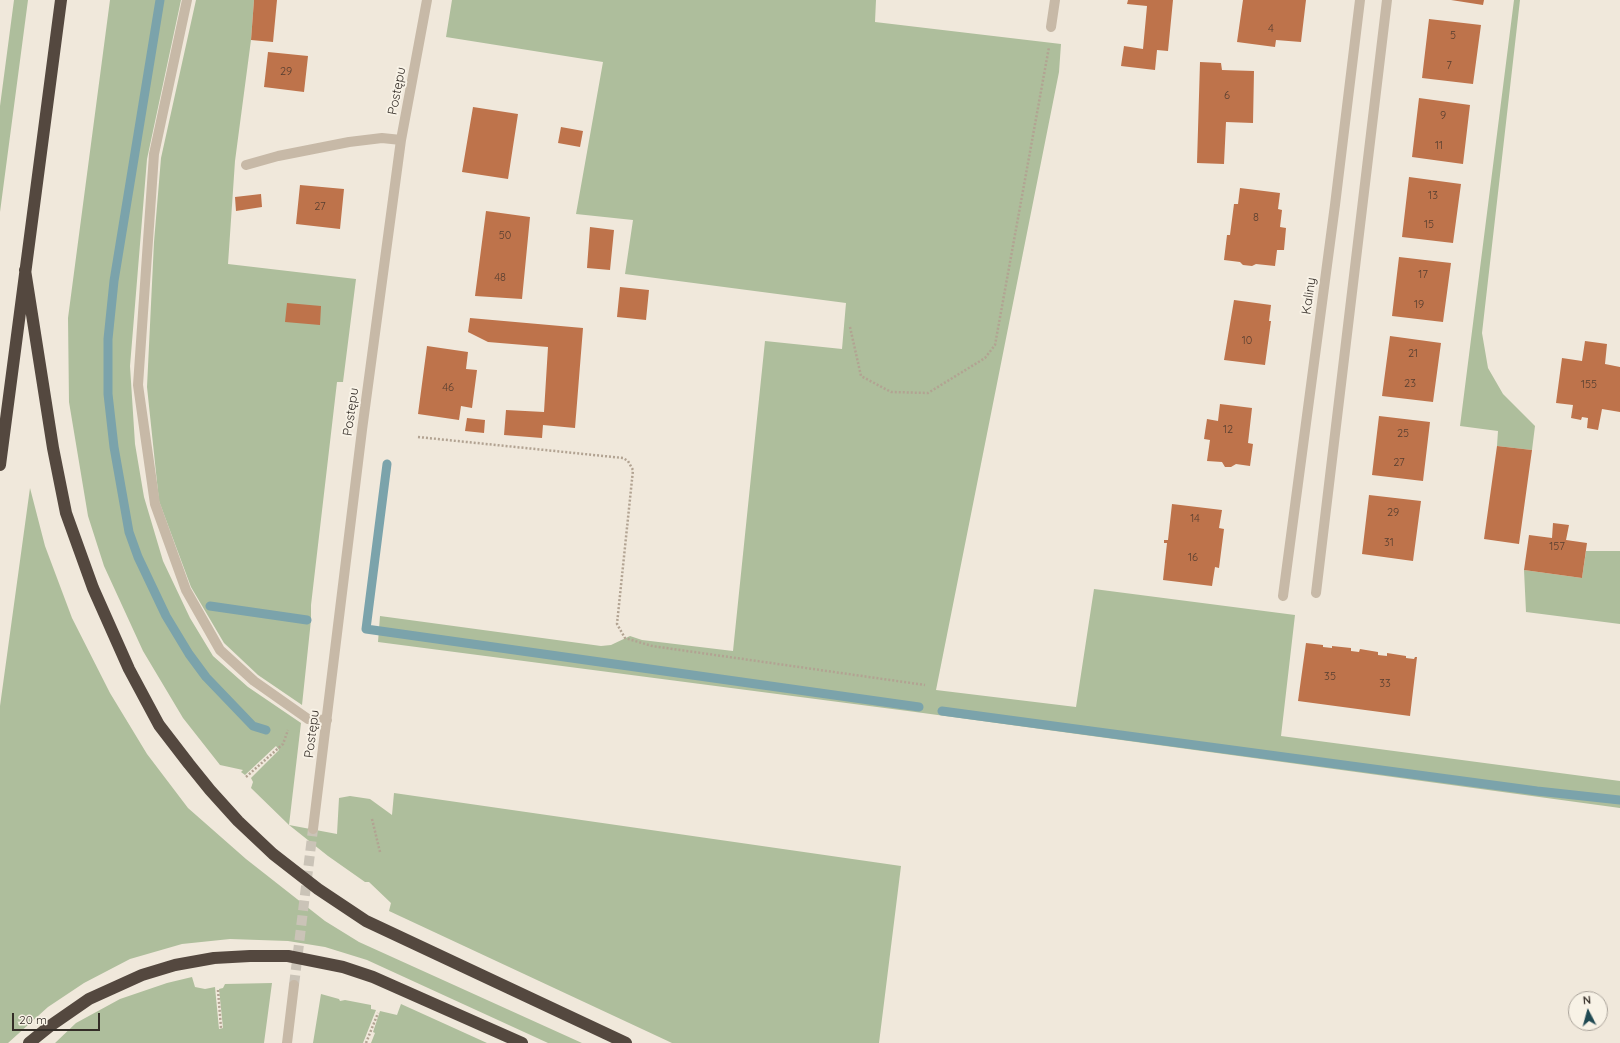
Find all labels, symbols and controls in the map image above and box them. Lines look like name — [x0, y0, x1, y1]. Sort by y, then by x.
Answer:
house number: 4 — [1268, 22, 1274, 36]
house number: 5 — [1450, 29, 1456, 43]
house number: 7 — [1446, 59, 1452, 73]
house number: 29 — [280, 65, 292, 79]
street label: Postępu — [385, 66, 409, 116]
house number: 6 — [1224, 89, 1230, 103]
house number: 9 — [1440, 109, 1446, 123]
house number: 11 — [1435, 139, 1443, 153]
house number: 13 — [1428, 189, 1438, 203]
house number: 27 — [314, 200, 326, 214]
house number: 8 — [1253, 211, 1259, 225]
house number: 15 — [1424, 218, 1434, 232]
house number: 50 — [499, 229, 511, 243]
house number: 17 — [1418, 268, 1428, 282]
house number: 48 — [494, 271, 506, 285]
street label: Kaliny — [1299, 276, 1319, 316]
house number: 19 — [1414, 298, 1424, 312]
house number: 10 — [1242, 334, 1252, 348]
house number: 21 — [1408, 347, 1418, 361]
house number: 23 — [1404, 377, 1416, 391]
house number: 155 — [1581, 378, 1597, 392]
house number: 46 — [442, 381, 454, 395]
street label: Postępu — [340, 387, 362, 437]
house number: 12 — [1223, 423, 1233, 437]
house number: 25 — [1397, 427, 1409, 441]
house number: 27 — [1393, 456, 1405, 470]
house number: 29 — [1387, 506, 1399, 520]
house number: 14 — [1190, 512, 1200, 526]
house number: 31 — [1384, 536, 1394, 550]
house number: 157 — [1549, 540, 1565, 554]
house number: 16 — [1188, 551, 1198, 565]
house number: 35 — [1324, 670, 1336, 684]
house number: 33 — [1379, 677, 1391, 691]
street label: Postępu — [301, 709, 323, 759]
north arrow — [1568, 991, 1608, 1031]
text: N — [1582, 993, 1592, 1007]
scale bar — [14, 1005, 102, 1031]
text: 20 m — [19, 1012, 47, 1027]

